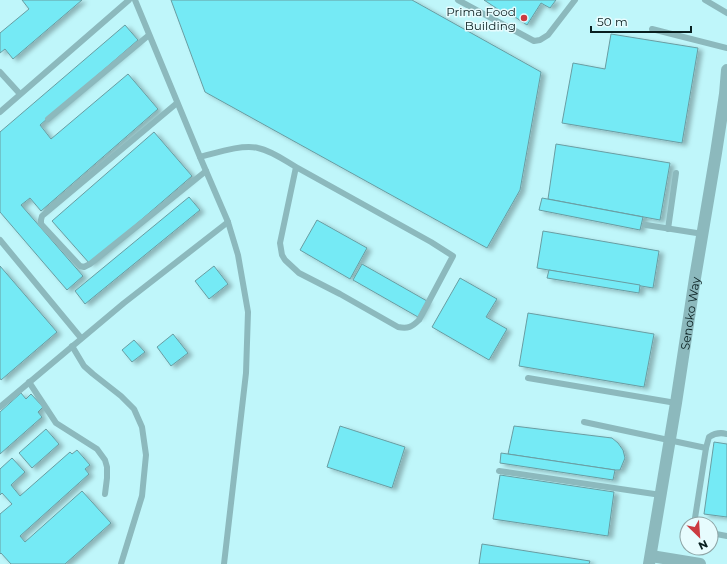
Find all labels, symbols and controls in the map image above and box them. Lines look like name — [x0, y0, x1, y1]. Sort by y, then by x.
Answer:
place label: Prima Food Building — [446, 4, 516, 33]
scale bar — [591, 8, 691, 34]
marker: Prima Food Building — [519, 13, 529, 23]
text: 50 m — [597, 14, 628, 29]
street label: Senoko Way — [677, 275, 703, 351]
north arrow — [679, 516, 719, 556]
text: N — [696, 537, 710, 553]

